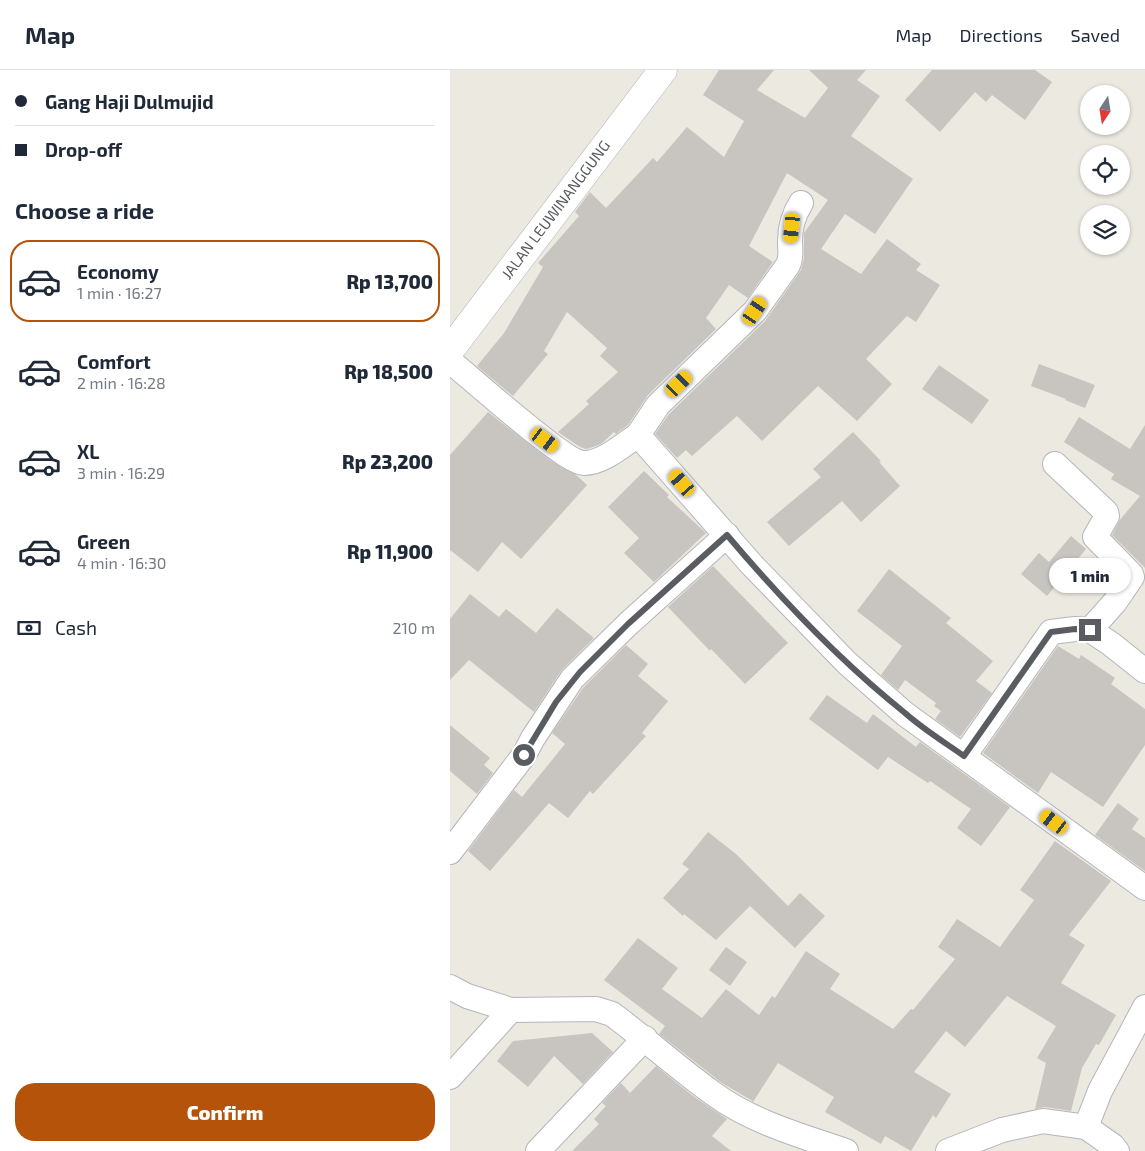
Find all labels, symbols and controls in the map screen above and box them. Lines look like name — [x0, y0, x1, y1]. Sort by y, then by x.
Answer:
text: Map — [25, 20, 75, 49]
text: Map — [895, 24, 932, 46]
text: Directions — [960, 24, 1043, 46]
text: Saved — [1071, 24, 1120, 46]
north arrow — [1080, 85, 1130, 135]
map controls — [1080, 85, 1130, 255]
text: Gang Haji Dulmujid — [45, 90, 214, 113]
street label: JALAN LEUWINANGGUNG — [497, 137, 613, 282]
text: Drop-off — [45, 138, 122, 161]
button: locate — [1080, 145, 1130, 195]
text: Choose a ride — [15, 197, 154, 223]
button: layers — [1080, 205, 1130, 255]
car — [782, 212, 801, 244]
icon: car — [17, 259, 62, 304]
text: Economy — [77, 260, 159, 283]
text: Rp 13,700 — [346, 270, 433, 293]
text: 1 min · 16:27 — [77, 283, 162, 302]
car — [740, 294, 769, 328]
icon: car — [17, 349, 62, 394]
text: Comfort — [77, 350, 151, 373]
text: Rp 18,500 — [344, 360, 433, 383]
car — [663, 368, 695, 400]
text: 2 min · 16:28 — [77, 373, 166, 392]
car — [528, 425, 561, 455]
icon: car — [17, 439, 62, 484]
text: XL — [77, 440, 99, 463]
text: Rp 23,200 — [342, 450, 433, 473]
text: 3 min · 16:29 — [77, 463, 165, 482]
car — [666, 467, 697, 499]
icon: car — [17, 529, 62, 574]
text: Green — [77, 530, 130, 553]
text: Rp 11,900 — [347, 540, 433, 563]
text: 4 min · 16:30 — [77, 553, 166, 572]
callout: 1 min — [1049, 558, 1131, 592]
text: 1 min — [1070, 566, 1110, 585]
icon: cash — [15, 614, 43, 642]
text: Cash — [55, 616, 97, 639]
text: 210 m — [392, 618, 435, 637]
route end — [1079, 619, 1101, 641]
route start — [513, 744, 535, 766]
car — [1037, 807, 1070, 837]
button: Confirm — [15, 1083, 435, 1141]

